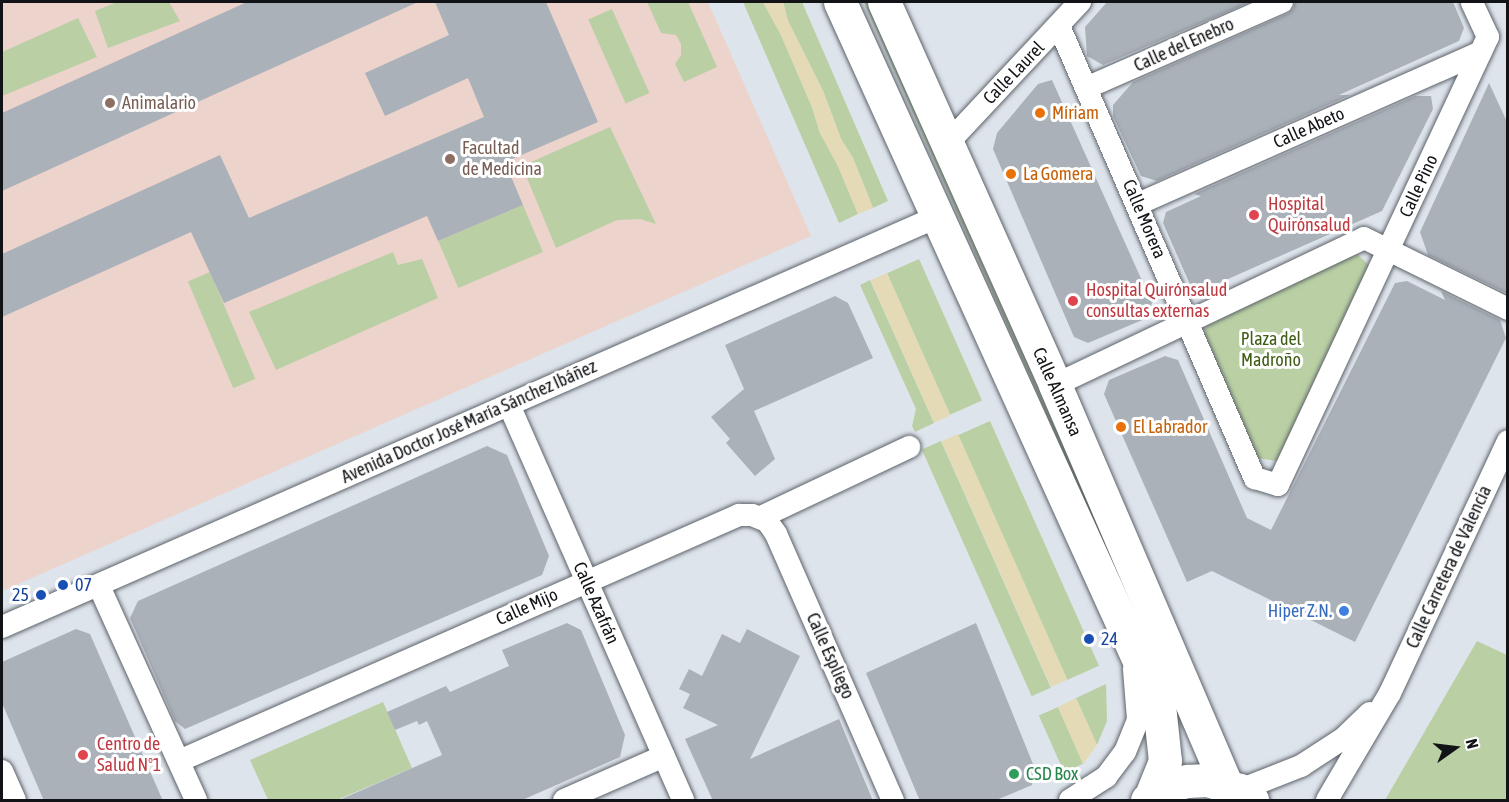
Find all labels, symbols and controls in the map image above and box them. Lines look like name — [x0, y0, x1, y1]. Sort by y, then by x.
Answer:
street label: Calle del Enebro — [1131, 13, 1237, 77]
street label: Calle Laurel — [979, 37, 1049, 109]
place label: Animalario — [122, 92, 196, 114]
marker: Animalario — [103, 96, 117, 110]
place label: Míriam — [1052, 102, 1099, 124]
street label: Calle Abeto — [1270, 103, 1348, 153]
marker: Míriam — [1033, 106, 1047, 120]
place label: Facultad de Medicina — [462, 138, 542, 180]
street label: Calle Pino — [1395, 151, 1443, 221]
marker: Facultad de Medicina — [443, 152, 457, 166]
place label: La Gomera — [1023, 163, 1093, 185]
marker: La Gomera — [1004, 167, 1018, 181]
street label: Calle Morera — [1118, 176, 1170, 262]
place label: Hospital Quirónsalud — [1268, 194, 1351, 236]
marker: Hospital Quirónsalud — [1245, 206, 1263, 224]
place label: Hospital Quirónsalud consultas externas — [1086, 280, 1227, 322]
marker: Hospital Quirónsalud consultas externas — [1064, 292, 1082, 310]
park label: Plaza del Madroño — [1241, 329, 1301, 372]
street label: Calle Almansa — [1028, 344, 1086, 440]
street label: Avenida Doctor José María Sánchez Ibáñez — [338, 356, 600, 488]
place label: El Labrador — [1133, 416, 1207, 438]
marker: El Labrador — [1114, 420, 1128, 434]
street label: Calle Carretera de Valencia — [1402, 482, 1496, 652]
street label: Calle Azafrán — [568, 559, 624, 647]
place label: 07 — [75, 574, 92, 596]
marker: 07 — [56, 578, 70, 592]
place label: 25 — [12, 584, 29, 606]
street label: Calle Mijo — [493, 584, 561, 630]
marker: 25 — [34, 588, 48, 602]
place label: Hiper Z.N. — [1268, 600, 1332, 622]
marker: Hiper Z.N. — [1337, 604, 1351, 618]
street label: Calle Espliego — [801, 610, 859, 702]
place label: 24 — [1101, 628, 1118, 650]
marker: 24 — [1082, 632, 1096, 646]
north arrow — [1425, 718, 1485, 778]
place label: Centro de Salud Nº1 — [97, 734, 161, 777]
text: N — [1463, 737, 1482, 750]
marker: Centro de Salud Nº1 — [74, 746, 92, 764]
place label: CSD Box — [1026, 763, 1078, 785]
marker: CSD Box — [1007, 767, 1021, 781]

